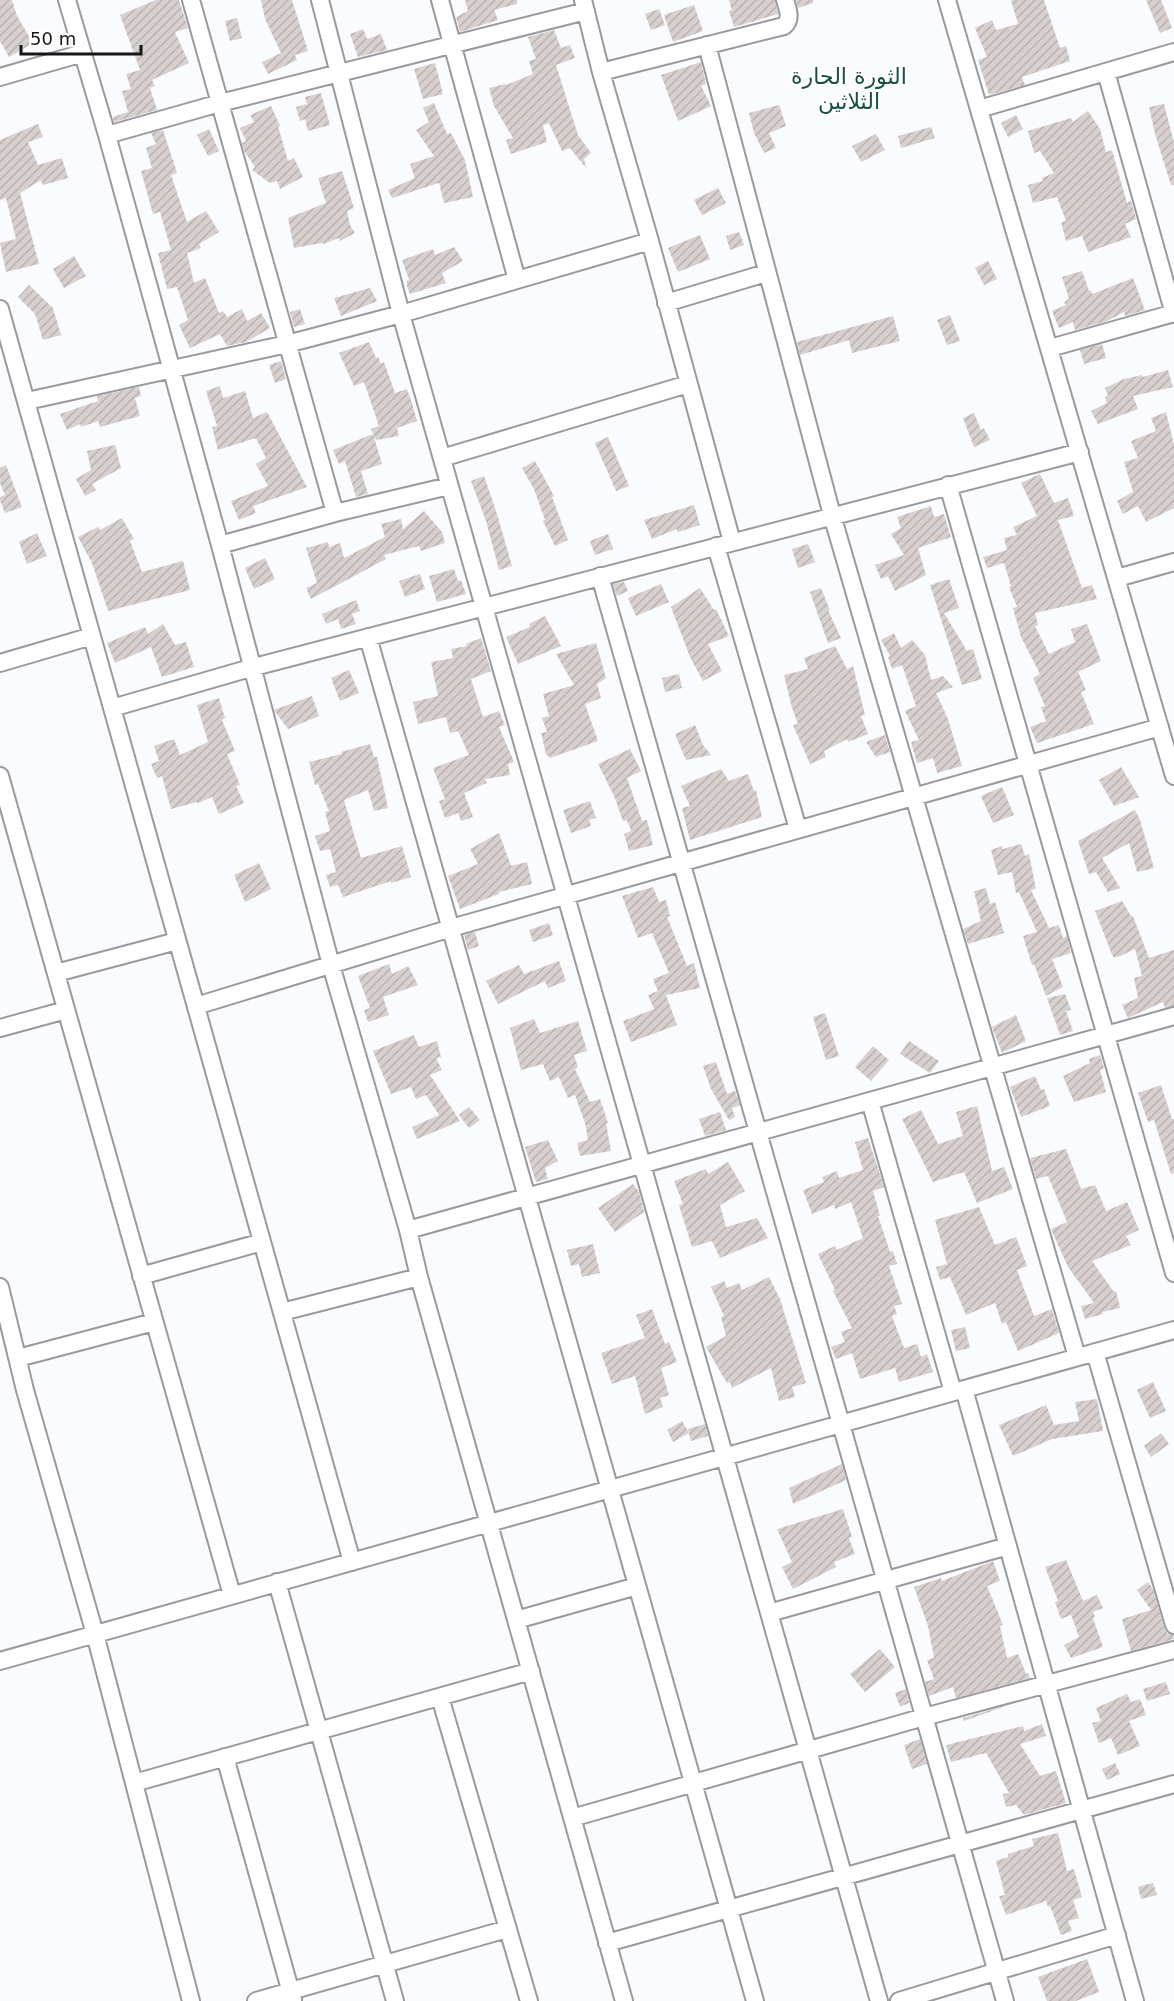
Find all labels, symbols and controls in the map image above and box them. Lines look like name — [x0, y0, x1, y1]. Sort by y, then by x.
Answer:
scale bar — [21, 18, 141, 56]
text: 50 m — [30, 28, 76, 49]
district label: الثورة الحارة الثلاثين — [791, 64, 907, 114]

